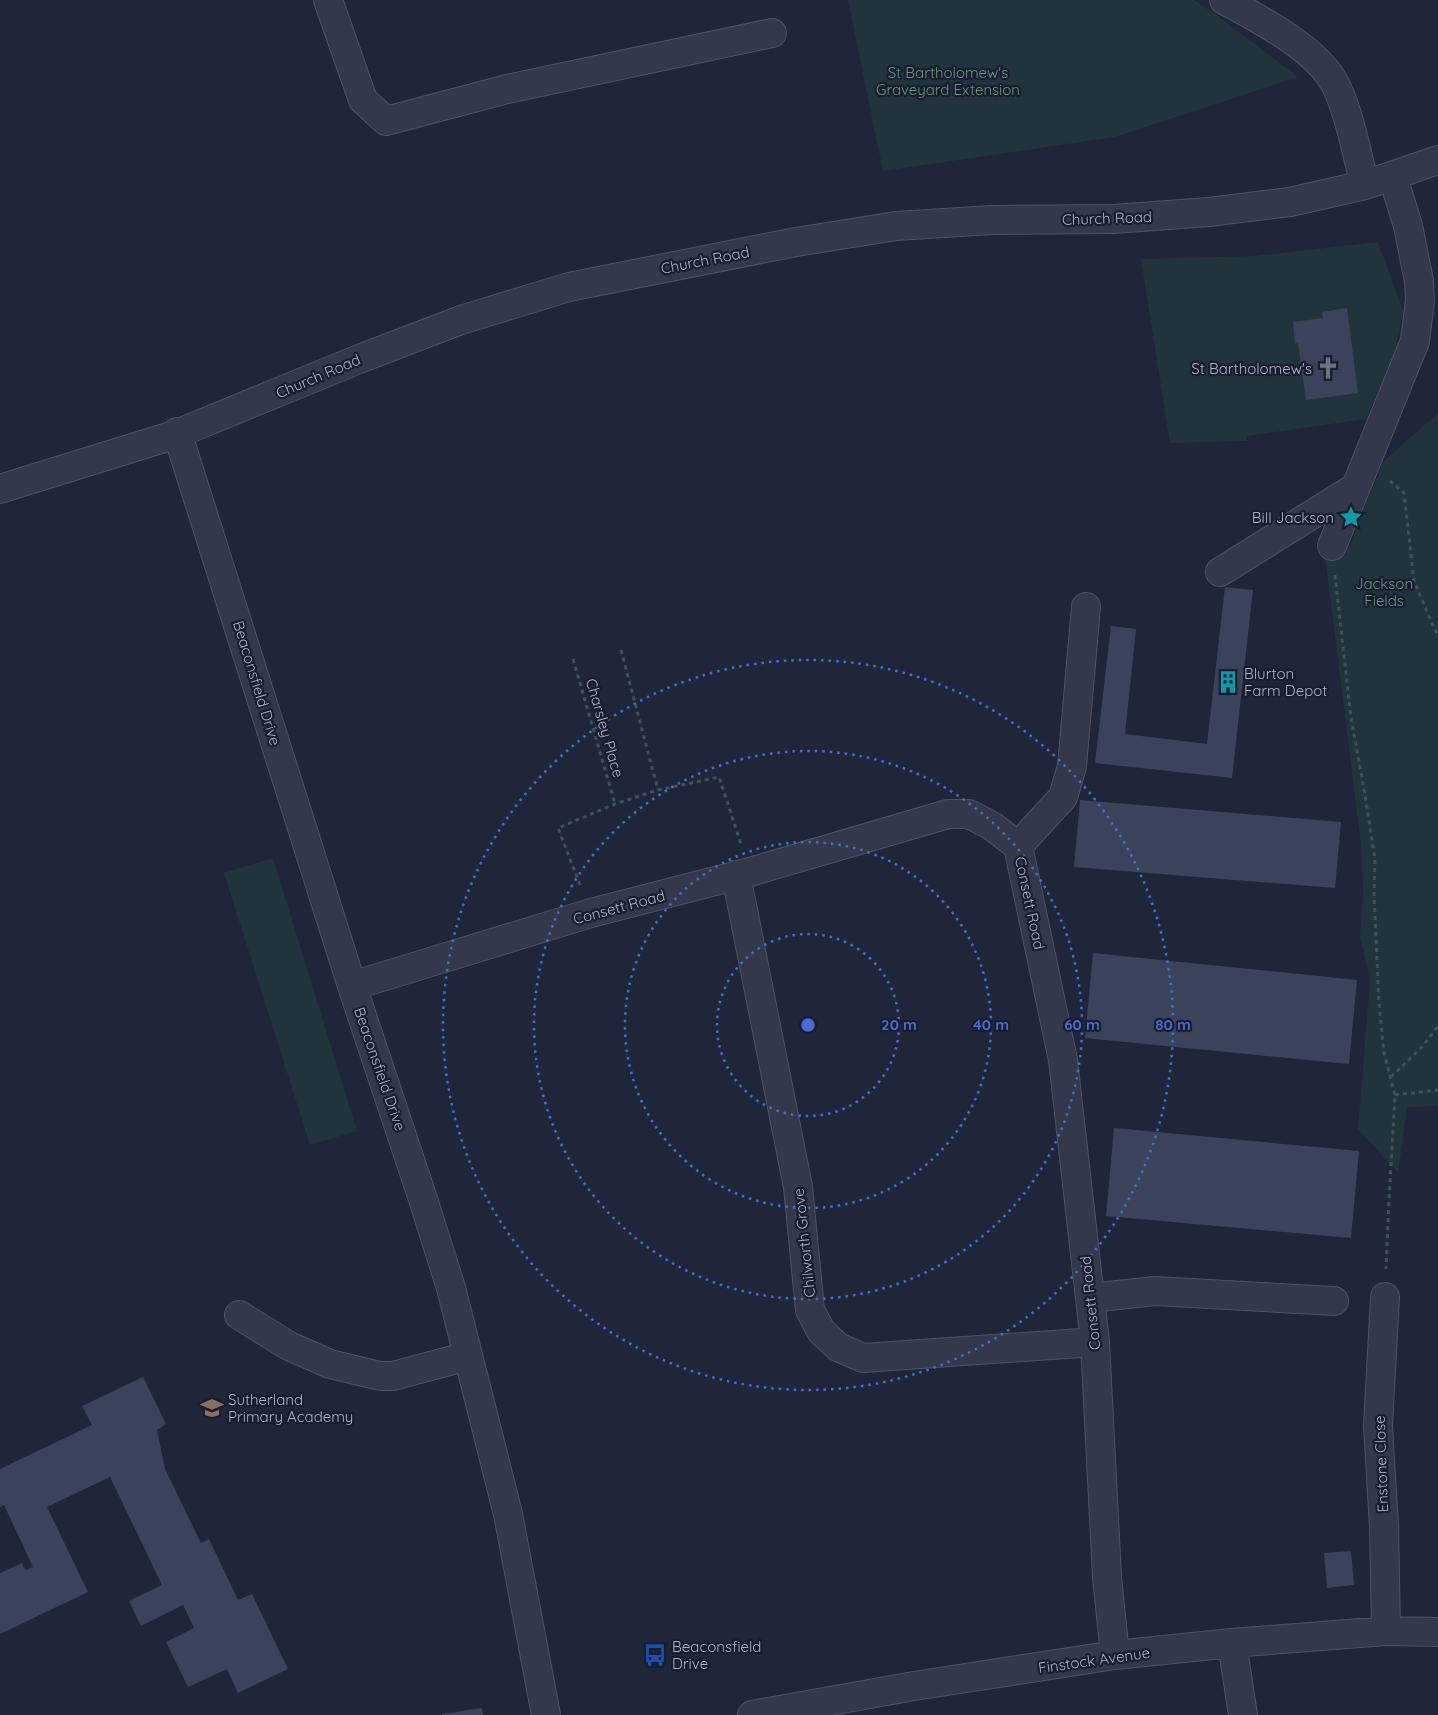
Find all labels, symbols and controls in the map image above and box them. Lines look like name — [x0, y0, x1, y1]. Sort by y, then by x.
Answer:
park label: St Bartholomew's Graveyard Extension — [876, 63, 1020, 99]
street label: Church Road — [1062, 207, 1152, 229]
street label: Church Road — [659, 242, 751, 278]
street label: Church Road — [273, 350, 363, 402]
church icon: St Bartholomew's — [1315, 355, 1341, 381]
place label: St Bartholomew's — [1191, 359, 1312, 378]
place icon: Bill Jackson — [1338, 504, 1364, 530]
place label: Bill Jackson — [1252, 508, 1334, 527]
park label: Jackson Fields — [1355, 574, 1413, 610]
street label: Beaconsfield Drive — [229, 618, 285, 748]
place label: Blurton Farm Depot — [1244, 664, 1327, 700]
building icon: Blurton Farm Depot — [1215, 669, 1241, 695]
street label: Charsley Place — [582, 676, 628, 780]
street label: Consett Road — [1011, 855, 1049, 951]
street label: Consett Road — [571, 886, 667, 928]
street label: Beaconsfield Drive — [350, 1005, 410, 1133]
text: 20 m — [881, 1015, 917, 1034]
text: 40 m — [973, 1015, 1009, 1034]
text: 60 m — [1064, 1015, 1100, 1034]
text: 80 m — [1155, 1015, 1191, 1034]
centre of rings — [799, 1016, 817, 1034]
street label: Chilworth Grove — [789, 1187, 819, 1299]
street label: Consett Road — [1076, 1255, 1104, 1351]
place label: Sutherland Primary Academy — [228, 1390, 353, 1426]
school or university icon: Sutherland Primary Academy — [199, 1395, 225, 1421]
street label: Enstone Close — [1370, 1415, 1392, 1513]
place label: Beaconsfield Drive — [672, 1637, 761, 1673]
bus stop icon: Beaconsfield Drive — [642, 1642, 668, 1668]
street label: Finstock Avenue — [1037, 1643, 1151, 1677]

